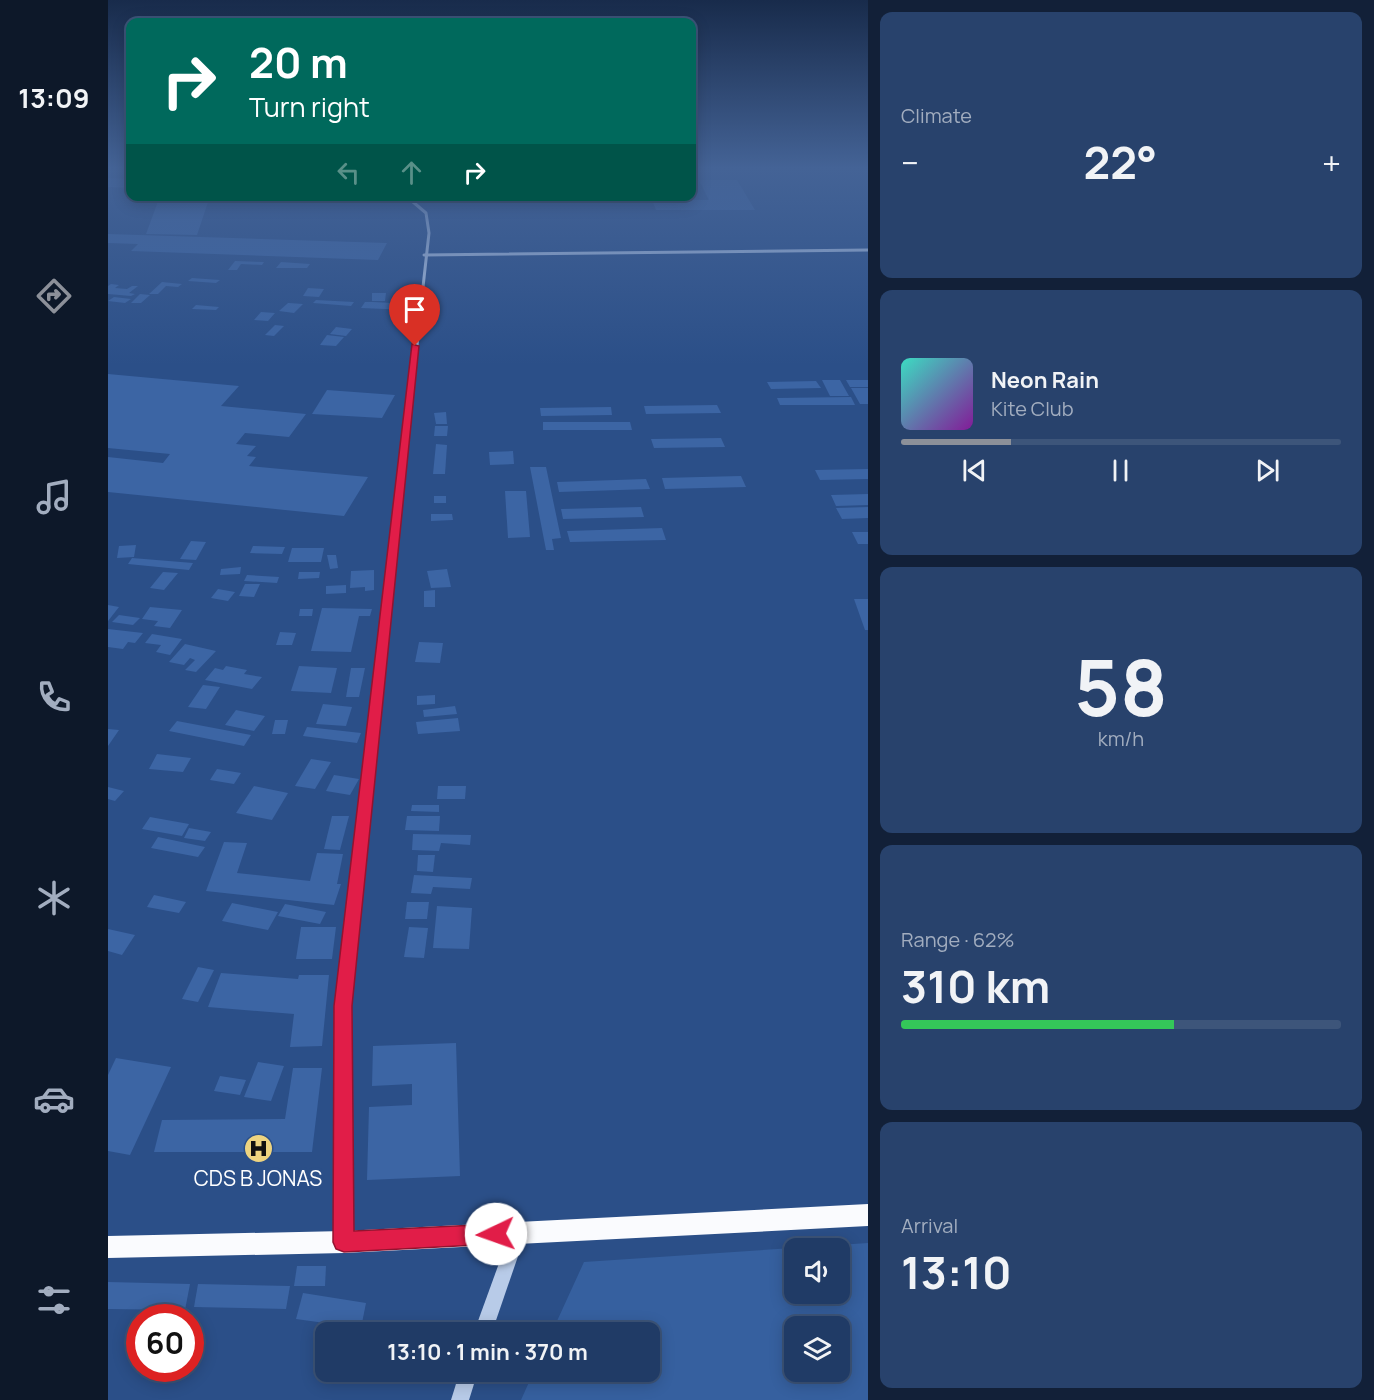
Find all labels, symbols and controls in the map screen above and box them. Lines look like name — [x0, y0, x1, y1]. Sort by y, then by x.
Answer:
text: 20 m — [249, 33, 348, 91]
icon: right — [150, 42, 228, 120]
text: 13:09 — [18, 79, 90, 116]
text: Turn right — [249, 88, 370, 125]
text: Climate — [901, 102, 972, 129]
text: 22° — [1083, 131, 1157, 193]
text: − — [901, 140, 919, 185]
text: + — [1322, 140, 1341, 185]
icon: left — [332, 156, 365, 189]
icon: ahead — [395, 156, 428, 189]
icon: right — [458, 156, 491, 189]
icon: directions — [33, 275, 75, 317]
pin — [389, 284, 440, 346]
icon: arrive — [398, 293, 431, 326]
text: Neon Rain — [991, 365, 1099, 395]
text: Kite Club — [991, 395, 1074, 422]
icon: previous — [958, 454, 991, 487]
icon: pause — [1104, 454, 1137, 487]
icon: next — [1251, 454, 1284, 487]
icon: music — [33, 476, 75, 518]
text: 58 — [1074, 633, 1168, 739]
icon: phone — [33, 676, 75, 718]
text: km/h — [1098, 725, 1144, 752]
icon: climate — [33, 877, 75, 919]
text: Range · 62% — [901, 926, 1015, 953]
text: 310 km — [901, 955, 1050, 1017]
icon: car — [33, 1078, 75, 1120]
hospital icon: CDS B JONAS — [242, 1132, 274, 1164]
place label: CDS B JONAS — [194, 1164, 322, 1192]
position arrow — [464, 1202, 528, 1266]
text: Arrival — [901, 1212, 958, 1239]
map controls — [784, 1238, 850, 1382]
button: sound — [784, 1238, 850, 1304]
text: 13:10 — [901, 1241, 1012, 1303]
icon: filters — [33, 1279, 75, 1321]
speed limit sign: 60 — [126, 1304, 204, 1382]
button: layers — [784, 1316, 850, 1382]
text: 13:10 · 1 min · 370 m — [387, 1337, 588, 1367]

